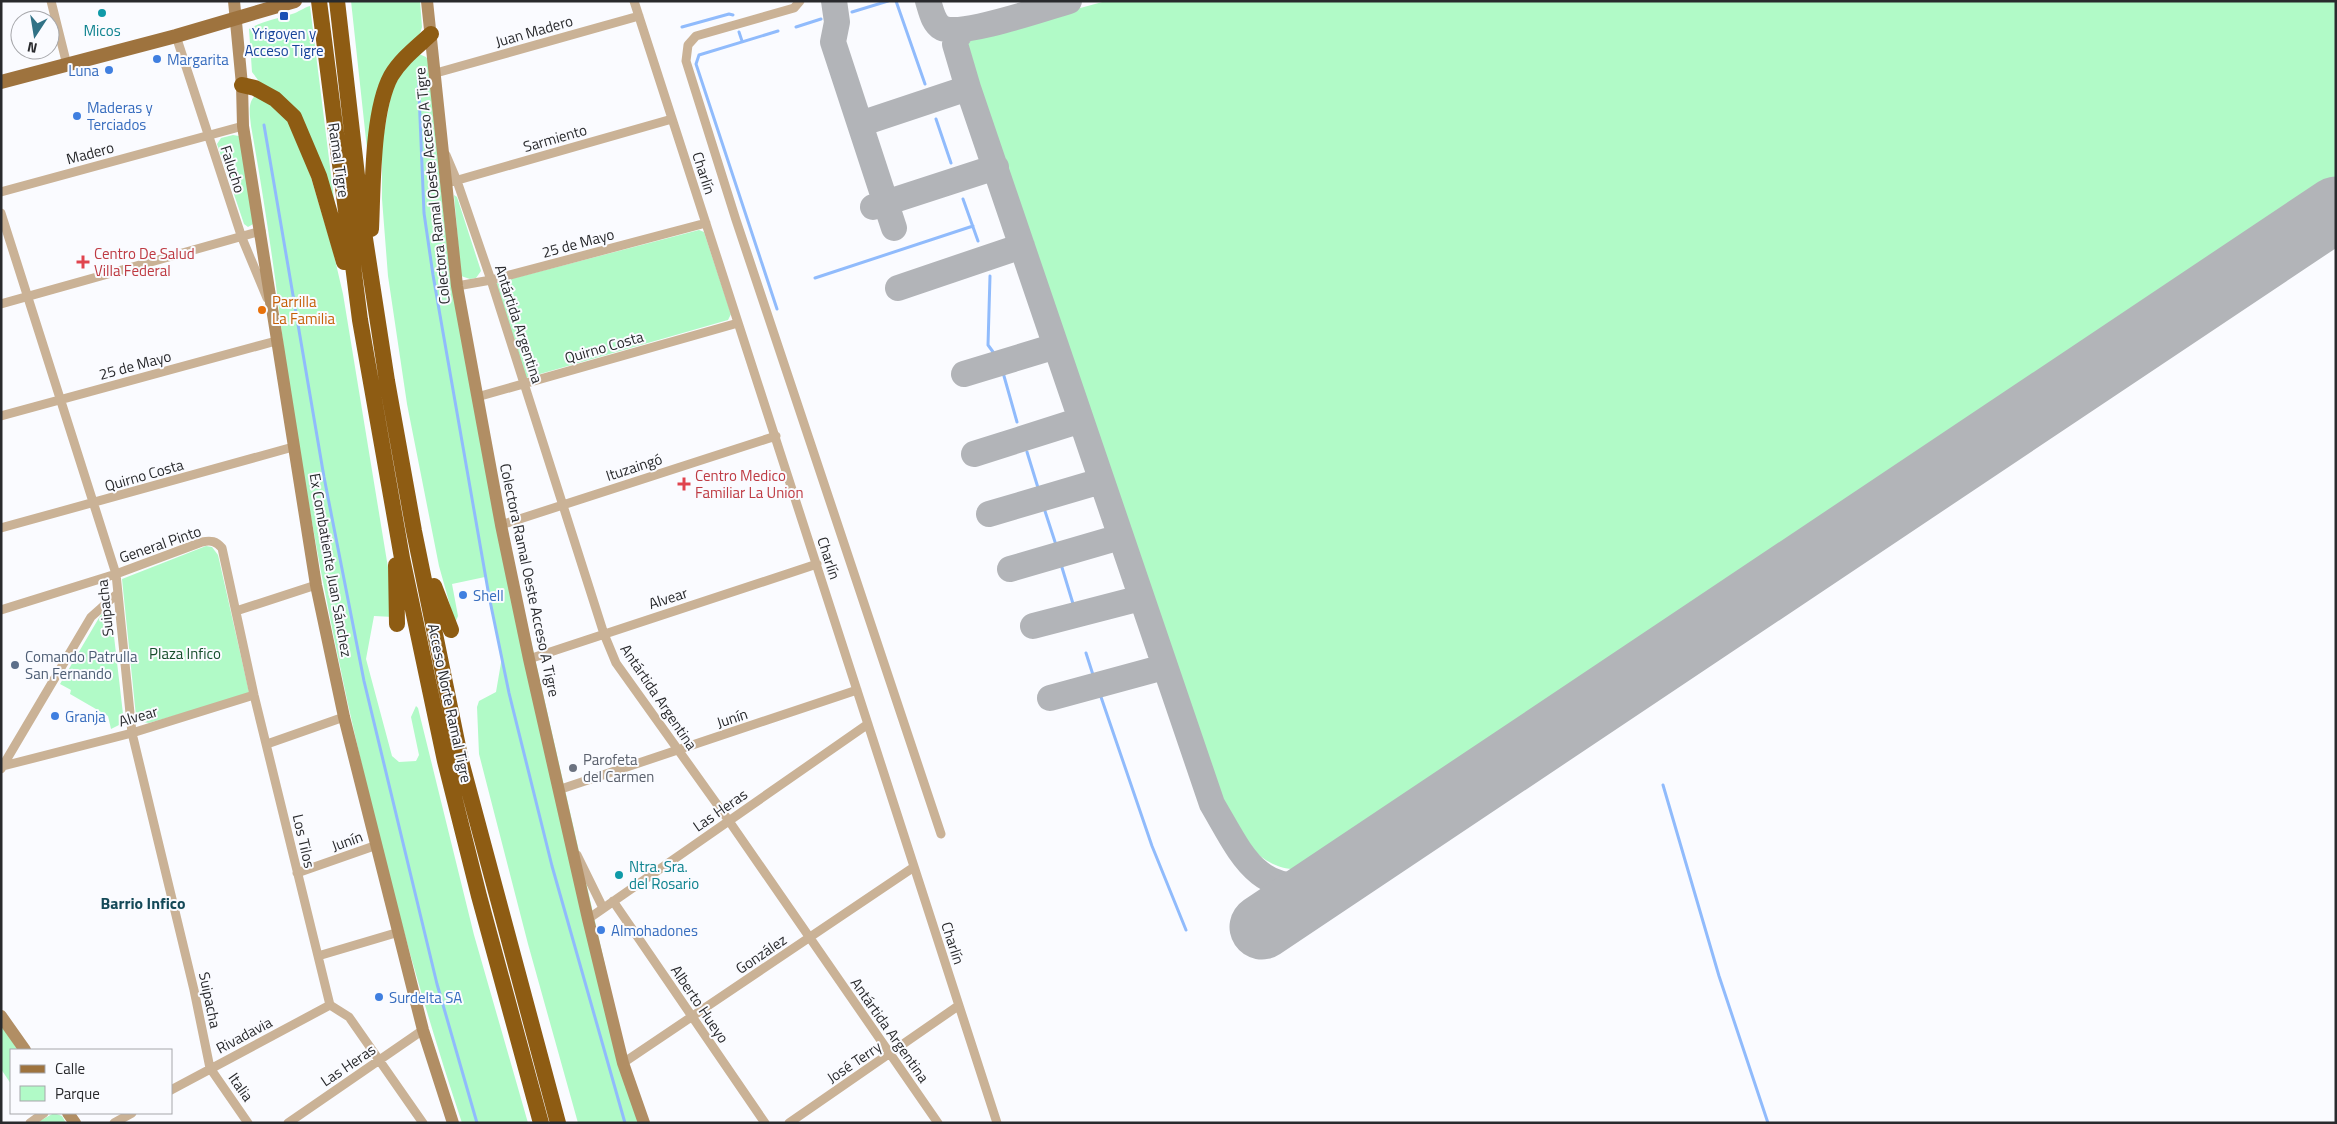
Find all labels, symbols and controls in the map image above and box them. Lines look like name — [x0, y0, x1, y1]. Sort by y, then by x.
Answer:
marker: Micos — [96, 7, 108, 19]
street label: Juan Madero — [492, 9, 576, 53]
north arrow — [10, 10, 60, 60]
marker: Yrigoyen y Acceso Tigre — [278, 10, 290, 22]
place label: Micos — [83, 19, 121, 42]
place label: Yrigoyen y Acceso Tigre — [244, 22, 324, 62]
text: N — [25, 37, 39, 59]
place label: Margarita — [167, 48, 229, 71]
marker: Margarita — [151, 53, 163, 65]
place label: Luna — [68, 59, 99, 82]
marker: Luna — [103, 64, 115, 76]
street label: Colectora Ramal Oeste Acceso A Tigre — [408, 66, 456, 306]
place label: Maderas y Terciados — [87, 96, 153, 136]
marker: Maderas y Terciados — [71, 110, 83, 122]
street label: Sarmiento — [520, 118, 590, 158]
street label: Ramal Tigre — [322, 121, 356, 199]
street label: Madero — [64, 136, 117, 170]
street label: Falucho — [215, 142, 252, 196]
street label: Charlín — [686, 149, 722, 197]
street label: 25 de Mayo — [539, 222, 617, 264]
place label: Centro De Salud Villa Federal — [94, 242, 195, 282]
marker: Centro De Salud Villa Federal — [76, 255, 90, 269]
street label: Antártida Argentina — [489, 262, 549, 387]
place label: Parrilla La Familia — [272, 290, 335, 330]
marker: Parrilla La Familia — [256, 304, 268, 316]
street label: Quirno Costa — [562, 325, 647, 369]
street label: 25 de Mayo — [96, 344, 174, 386]
street label: Ituzaingó — [603, 447, 665, 487]
street label: Quirno Costa — [102, 453, 187, 497]
street label: Colectora Ramal Oeste Acceso A Tigre — [494, 461, 566, 699]
place label: Centro Medico Familiar La Union — [695, 464, 803, 504]
street label: Ex Combatiente Juan Sánchez — [303, 471, 359, 659]
marker: Centro Medico Familiar La Union — [677, 477, 691, 491]
street label: General Pinto — [116, 519, 204, 569]
street label: Charlín — [811, 534, 847, 582]
street label: Suipacha — [91, 578, 119, 638]
street label: Alvear — [646, 581, 690, 615]
place label: Shell — [473, 584, 504, 607]
marker: Shell — [457, 589, 469, 601]
street label: Acceso Norte Ramal Tigre — [422, 621, 478, 785]
street label: Antártida Argentina — [615, 639, 703, 755]
park label: Plaza Infico — [149, 642, 221, 665]
place label: Comando Patrulla San Fernando — [25, 645, 138, 685]
marker: Comando Patrulla San Fernando — [9, 659, 21, 671]
street label: Alvear — [116, 699, 160, 733]
street label: Junín — [713, 702, 751, 734]
place label: Granja — [65, 705, 106, 728]
marker: Granja — [49, 710, 61, 722]
place label: Parofeta del Carmen — [583, 748, 654, 788]
marker: Parofeta del Carmen — [567, 762, 579, 774]
street label: Las Heras — [688, 783, 752, 837]
street label: Los Tilos — [287, 812, 321, 870]
street label: Junín — [328, 825, 366, 857]
place label: Ntra. Sra. del Rosario — [629, 855, 699, 895]
marker: Ntra. Sra. del Rosario — [613, 869, 625, 881]
district label: Barrio Infico — [101, 891, 185, 915]
place label: Almohadones — [611, 919, 698, 942]
street label: Charlín — [935, 919, 971, 967]
marker: Almohadones — [595, 924, 607, 936]
street label: González — [731, 928, 791, 980]
street label: Alberto Hueyo — [665, 960, 735, 1048]
street label: Suipacha — [193, 970, 227, 1031]
street label: Antártida Argentina — [845, 973, 935, 1088]
place label: Surdelta SA — [389, 986, 462, 1009]
marker: Surdelta SA — [373, 991, 385, 1003]
street label: Rivadavia — [212, 1010, 277, 1059]
street label: José Terry — [822, 1035, 886, 1089]
street label: Las Heras — [316, 1038, 380, 1092]
legend — [10, 1049, 172, 1114]
text: Calle — [55, 1057, 85, 1080]
street label: Italia — [223, 1068, 260, 1107]
text: Parque — [55, 1082, 100, 1105]

